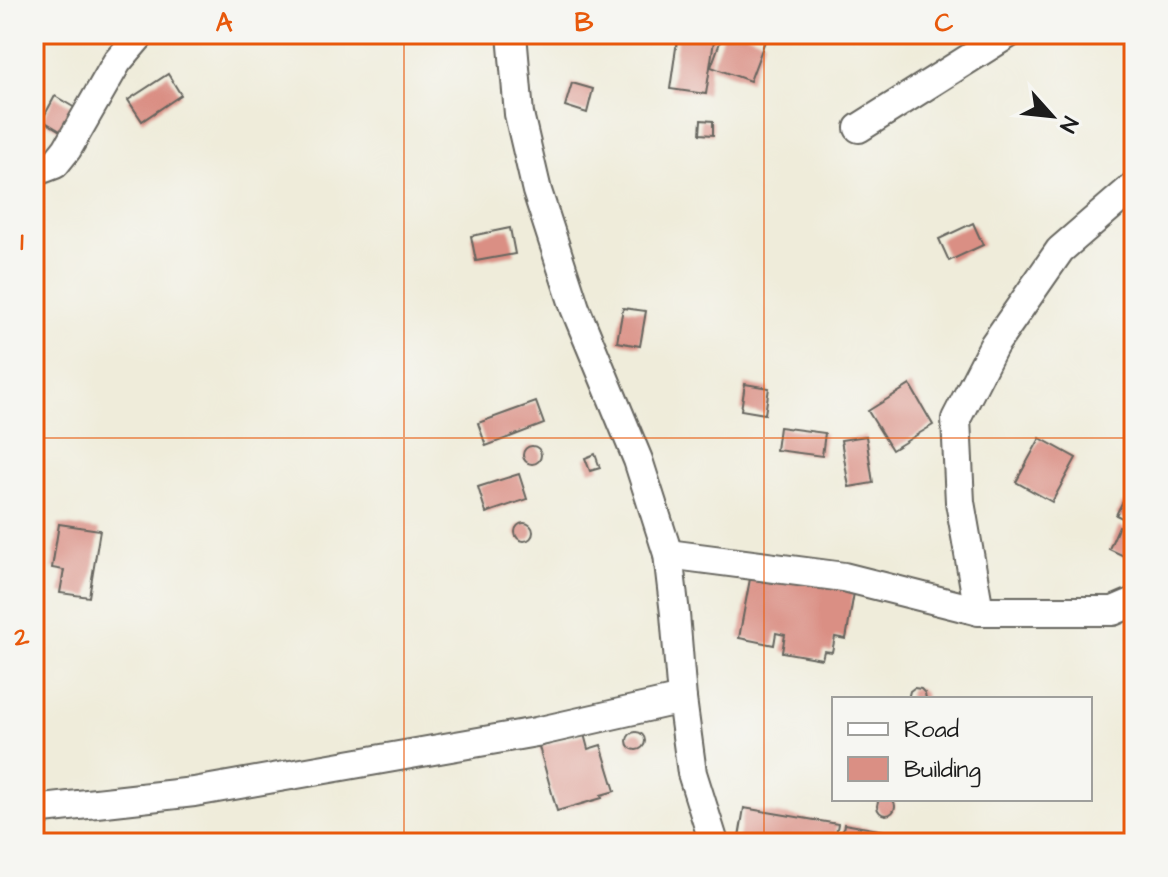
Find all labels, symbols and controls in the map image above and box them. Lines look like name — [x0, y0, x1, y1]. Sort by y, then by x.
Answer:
text: A — [216, 5, 233, 41]
text: B — [575, 5, 594, 41]
text: C — [935, 5, 954, 41]
north arrow — [1012, 76, 1092, 156]
text: N — [1051, 111, 1085, 138]
text: 1 — [20, 224, 24, 260]
text: 2 — [14, 619, 30, 655]
legend — [832, 697, 1092, 801]
text: Road — [904, 713, 959, 747]
text: Building — [904, 753, 981, 788]

